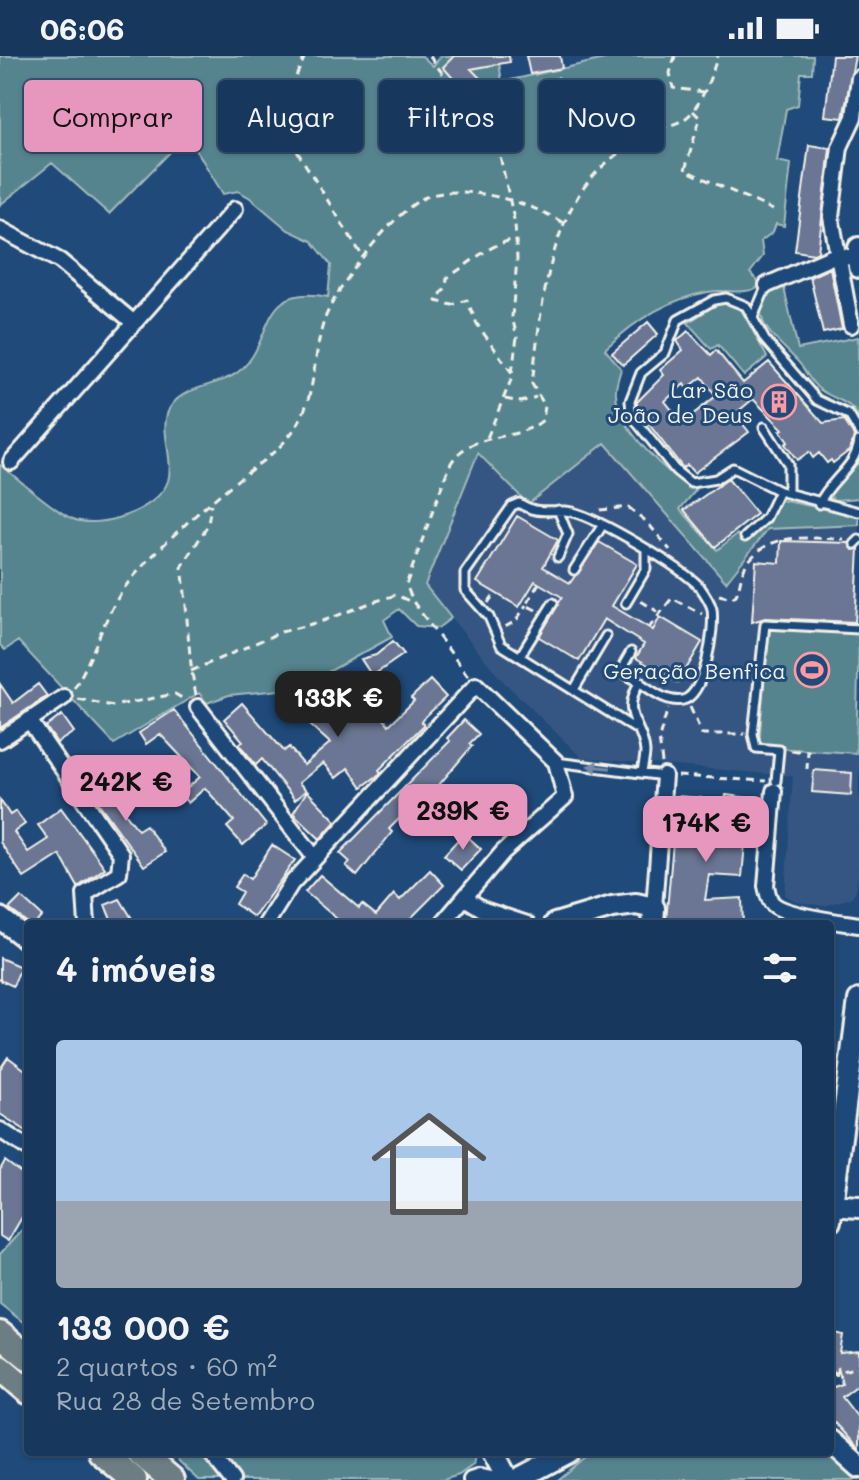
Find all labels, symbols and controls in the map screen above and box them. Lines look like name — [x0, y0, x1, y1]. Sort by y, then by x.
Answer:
text: 06:06 — [40, 8, 124, 48]
chip: Comprar — [24, 80, 202, 152]
chip: Alugar — [218, 80, 363, 152]
chip: Filtros — [379, 80, 523, 152]
chip: Novo — [539, 80, 664, 152]
place label: Lar São João de Deus — [608, 375, 753, 429]
building icon: Lar São João de Deus — [760, 383, 798, 421]
sports icon: Geração Benfica — [793, 651, 831, 689]
place label: Geração Benfica — [603, 656, 786, 685]
pin: 133K € — [273, 671, 403, 739]
text: 133K € — [293, 680, 383, 714]
pin: 242K € — [61, 755, 191, 823]
one-way arrow — [586, 761, 611, 774]
text: 242K € — [79, 764, 173, 798]
pin: 239K € — [398, 784, 528, 852]
text: 239K € — [416, 793, 510, 827]
pin: 174K € — [641, 796, 771, 864]
text: 174K € — [661, 805, 751, 839]
text: 4 imóveis — [56, 946, 216, 991]
icon: filters — [758, 946, 802, 990]
icon: home — [357, 1092, 501, 1236]
text: 133 000 € — [56, 1304, 230, 1349]
text: 2 quartos · 60 m² — [56, 1349, 277, 1383]
text: Rua 28 de Setembro — [56, 1383, 315, 1417]

